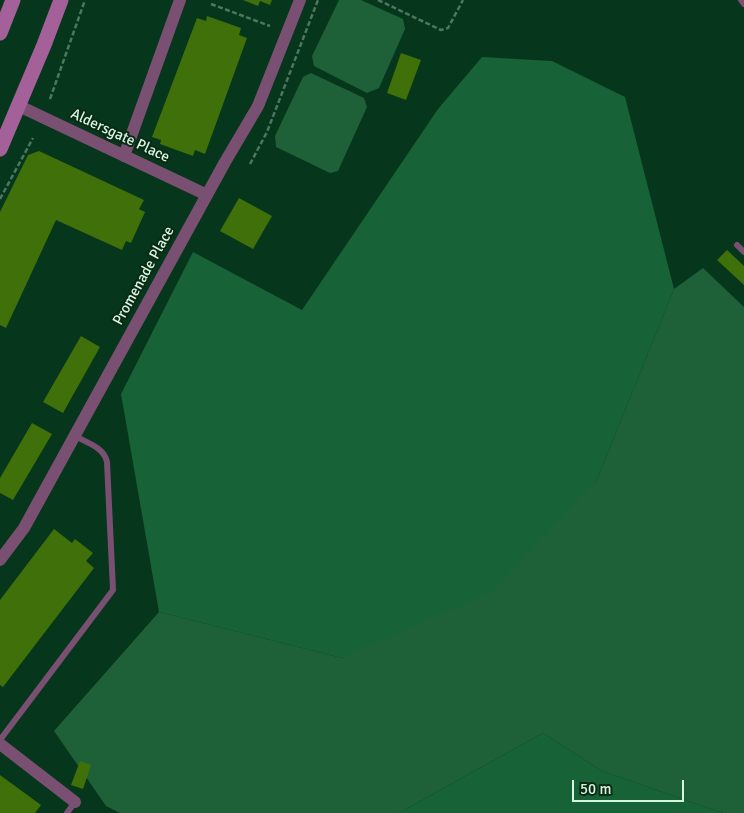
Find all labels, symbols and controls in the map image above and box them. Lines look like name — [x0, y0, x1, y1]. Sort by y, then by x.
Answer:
street label: Aldersgate Place — [68, 105, 172, 167]
street label: Promenade Place — [109, 223, 179, 329]
scale bar — [574, 770, 686, 802]
text: 50 m — [580, 780, 611, 798]

